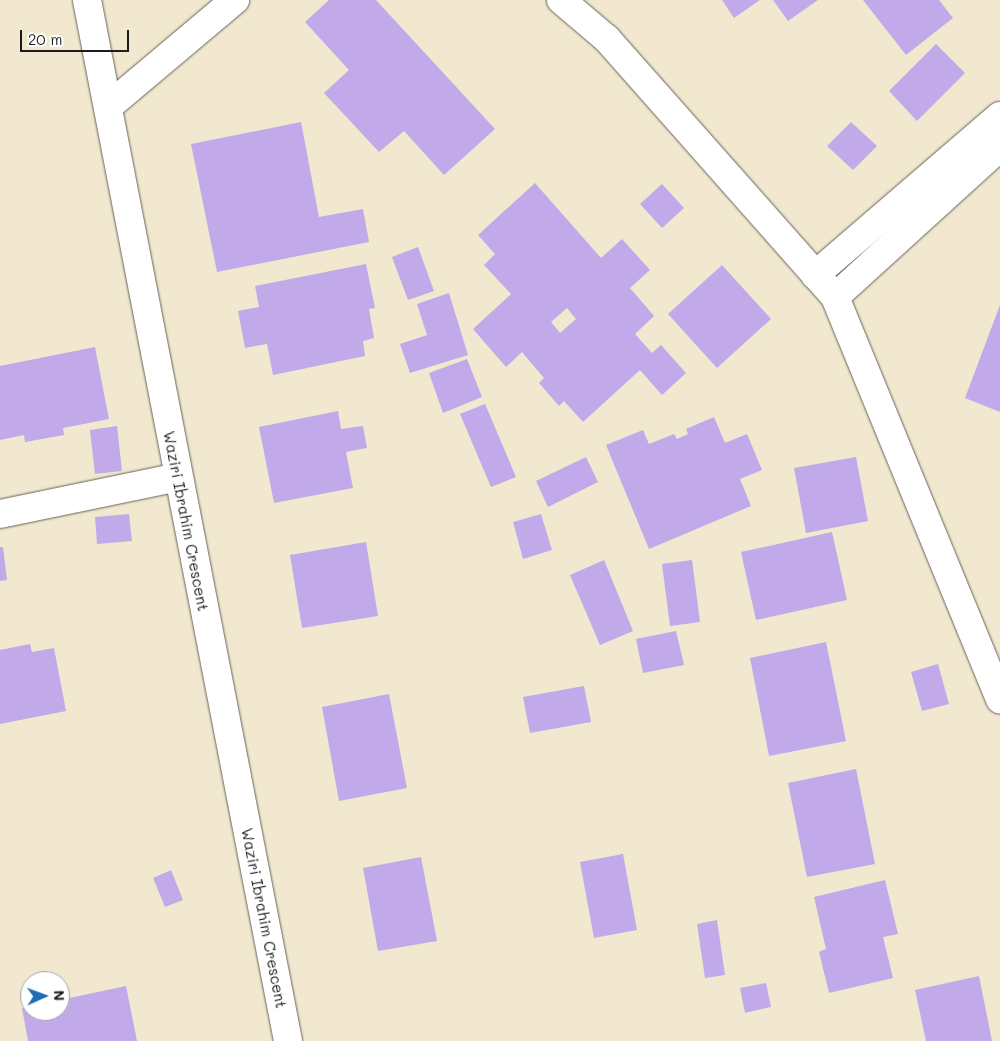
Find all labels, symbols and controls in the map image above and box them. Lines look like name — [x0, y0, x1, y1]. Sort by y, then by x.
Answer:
scale bar — [22, 20, 131, 52]
text: 20 m — [28, 29, 62, 49]
street label: Waziri Ibrahim Crescent — [160, 429, 212, 613]
street label: Waziri Ibrahim Crescent — [238, 826, 290, 1010]
north arrow — [20, 971, 70, 1021]
text: N — [50, 990, 69, 1001]

